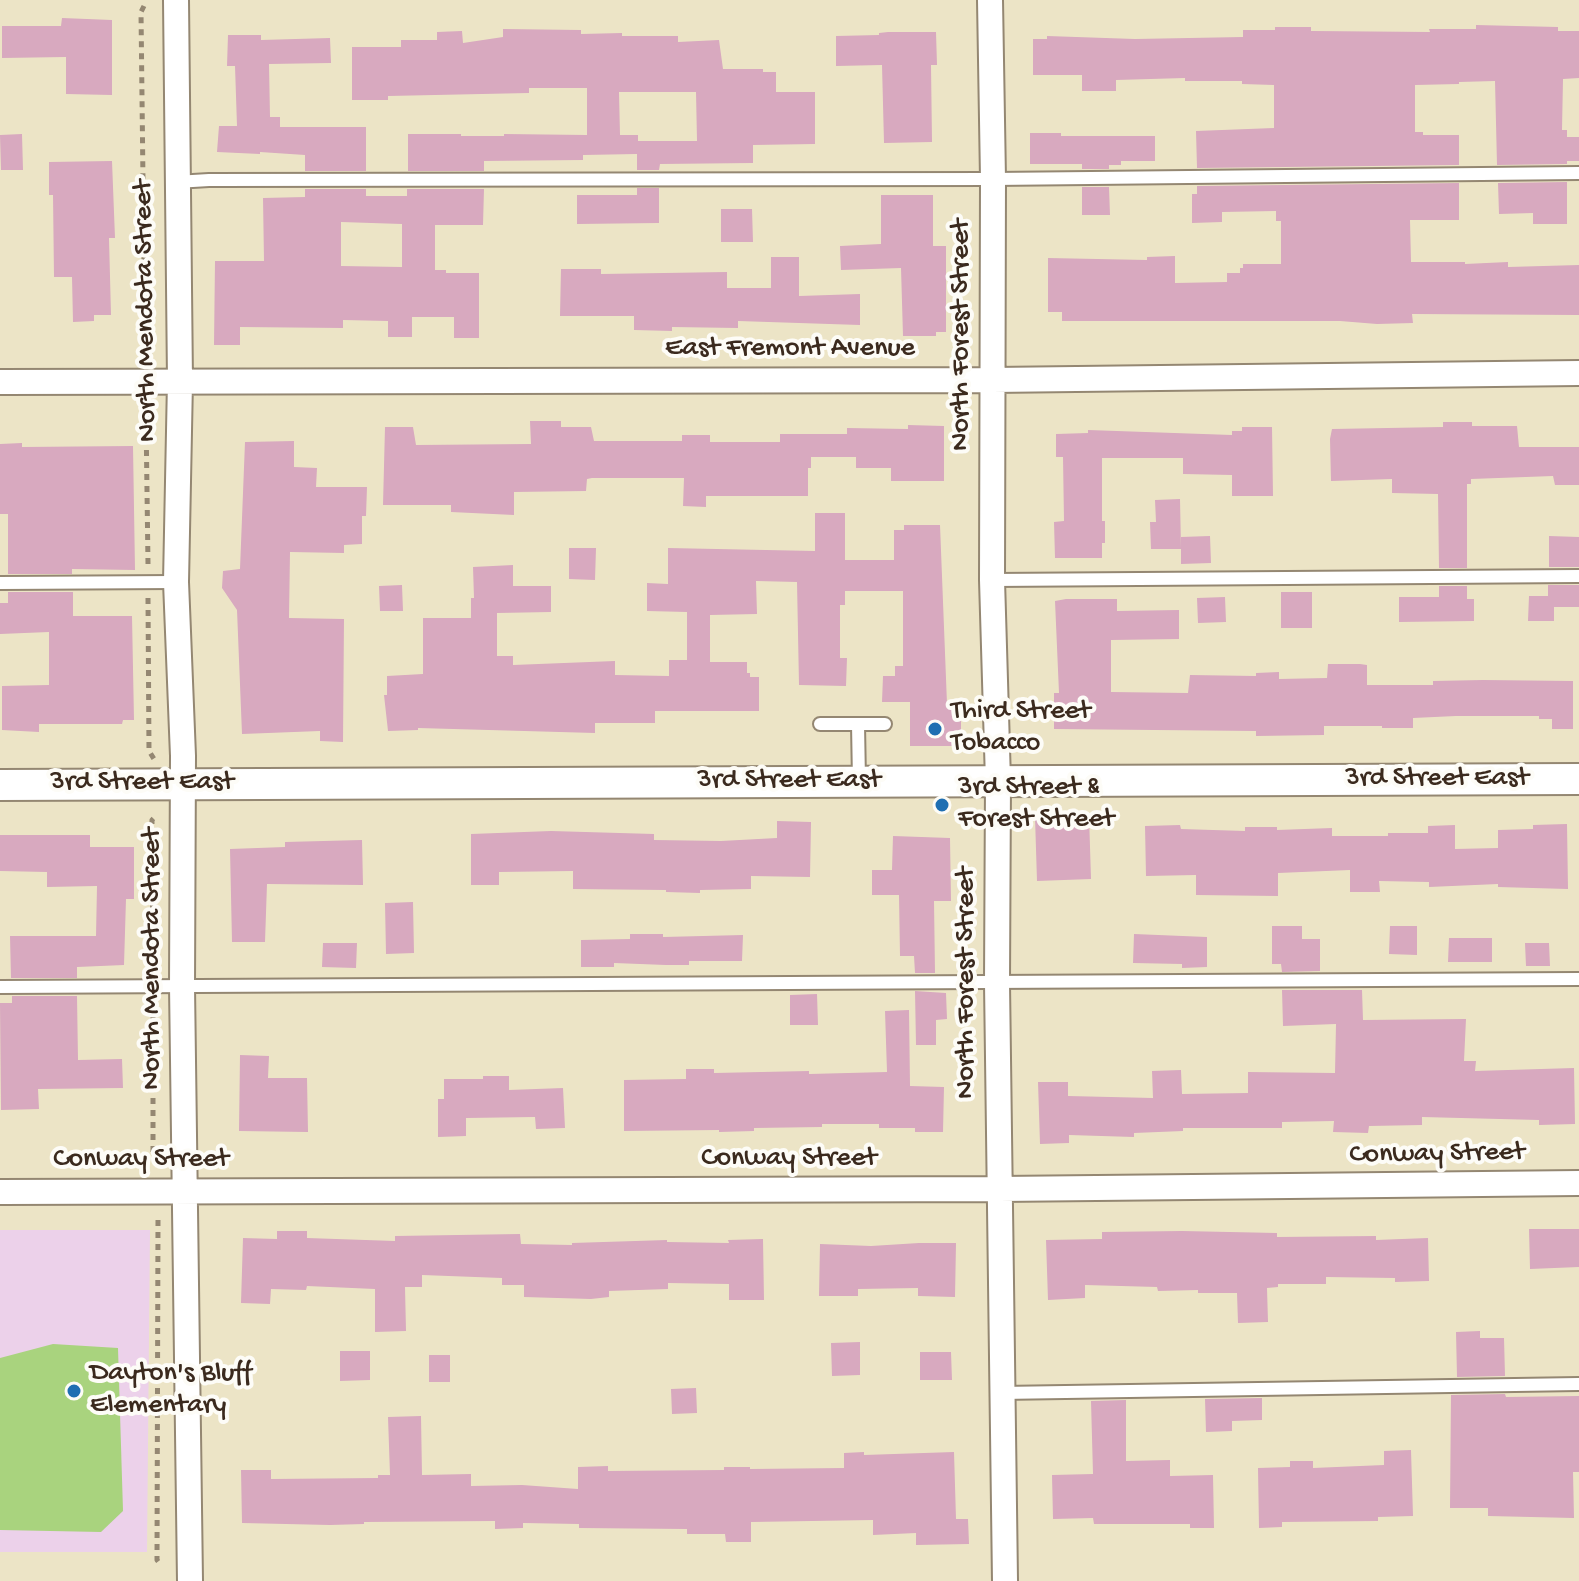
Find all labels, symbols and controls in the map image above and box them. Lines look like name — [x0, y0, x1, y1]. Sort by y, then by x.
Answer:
street label: North Mendota Street — [128, 180, 166, 442]
street label: North Forest Street — [946, 219, 980, 451]
street label: East Fremont Avenue — [665, 333, 915, 367]
place label: Third Street Tobacco — [951, 696, 1090, 762]
marker: Third Street Tobacco — [926, 720, 944, 738]
street label: 3rd Street East — [1345, 763, 1529, 797]
street label: 3rd Street East — [697, 765, 881, 799]
street label: 3rd Street East — [50, 767, 234, 801]
place label: 3rd Street & Forest Street — [958, 772, 1114, 838]
marker: 3rd Street & Forest Street — [933, 796, 951, 814]
street label: North Mendota Street — [137, 828, 171, 1090]
street label: North Forest Street — [951, 867, 985, 1099]
street label: Conway Street — [1349, 1137, 1525, 1173]
street label: Conway Street — [701, 1143, 877, 1177]
street label: Conway Street — [53, 1144, 229, 1178]
place label: Dayton's Bluff Elementary — [90, 1358, 252, 1424]
marker: Dayton's Bluff Elementary — [65, 1382, 83, 1400]

